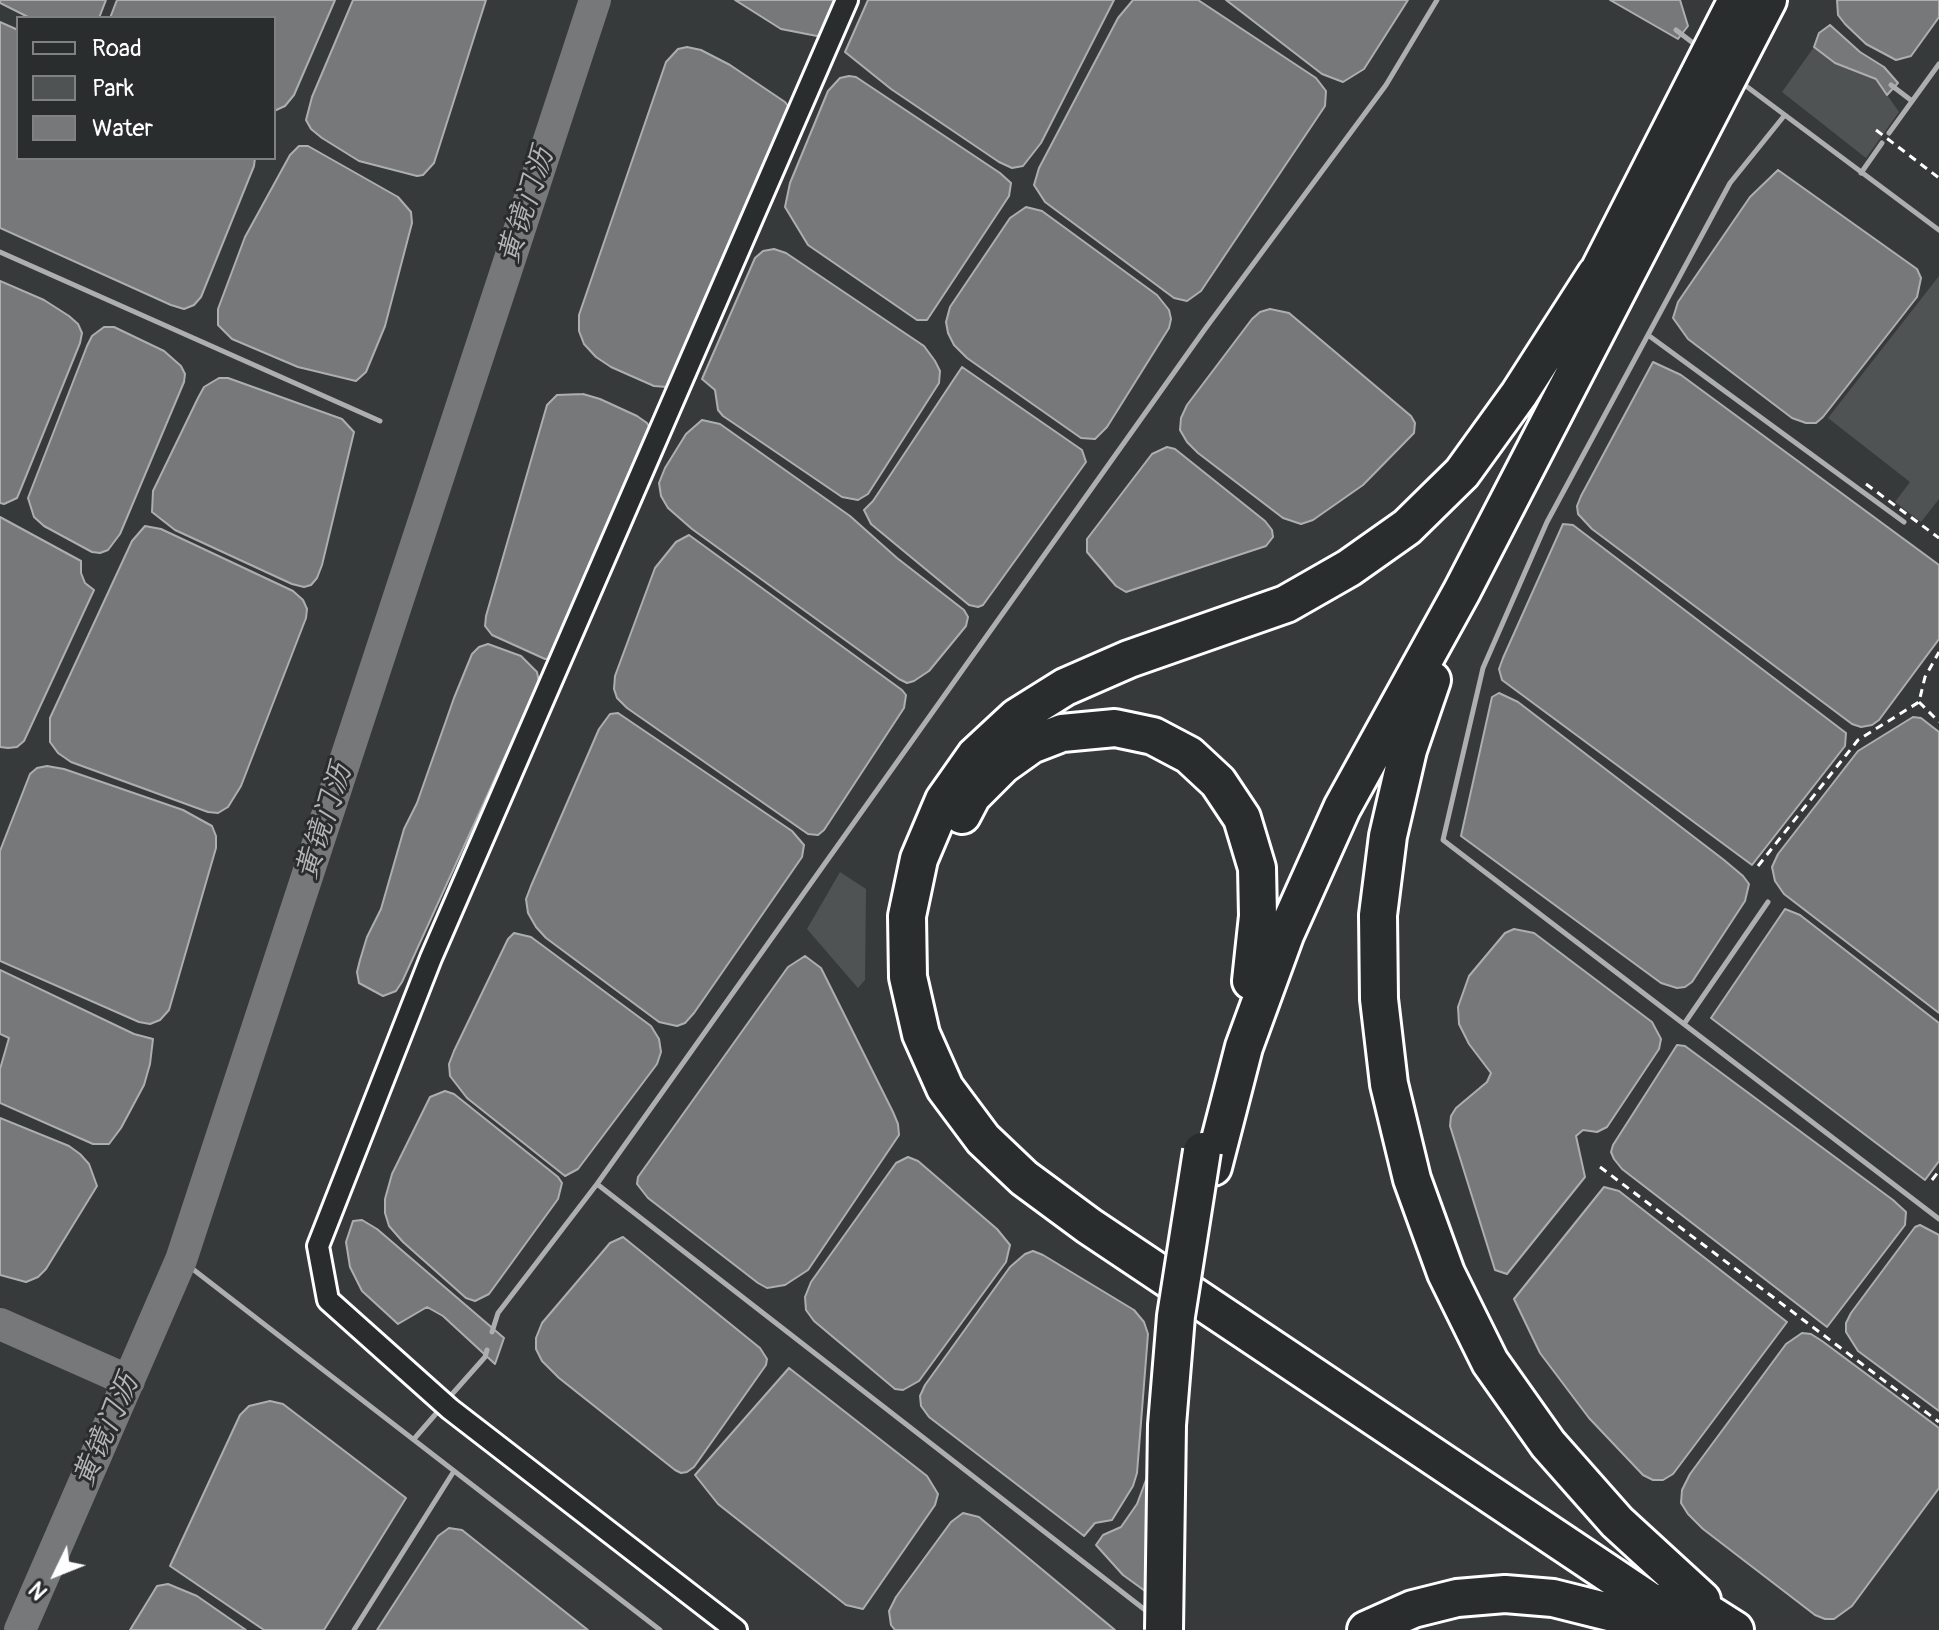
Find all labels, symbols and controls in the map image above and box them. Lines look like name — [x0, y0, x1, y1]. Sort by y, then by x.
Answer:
legend — [16, 16, 276, 160]
text: Road — [92, 34, 142, 63]
text: Park — [92, 74, 134, 103]
text: Water — [92, 114, 153, 143]
water label: 黄镜门沥 — [491, 143, 563, 269]
water label: 黄镜门沥 — [289, 759, 361, 885]
water label: 黄镜门沥 — [66, 1369, 148, 1493]
north arrow — [16, 1534, 96, 1614]
text: N — [23, 1575, 54, 1605]

